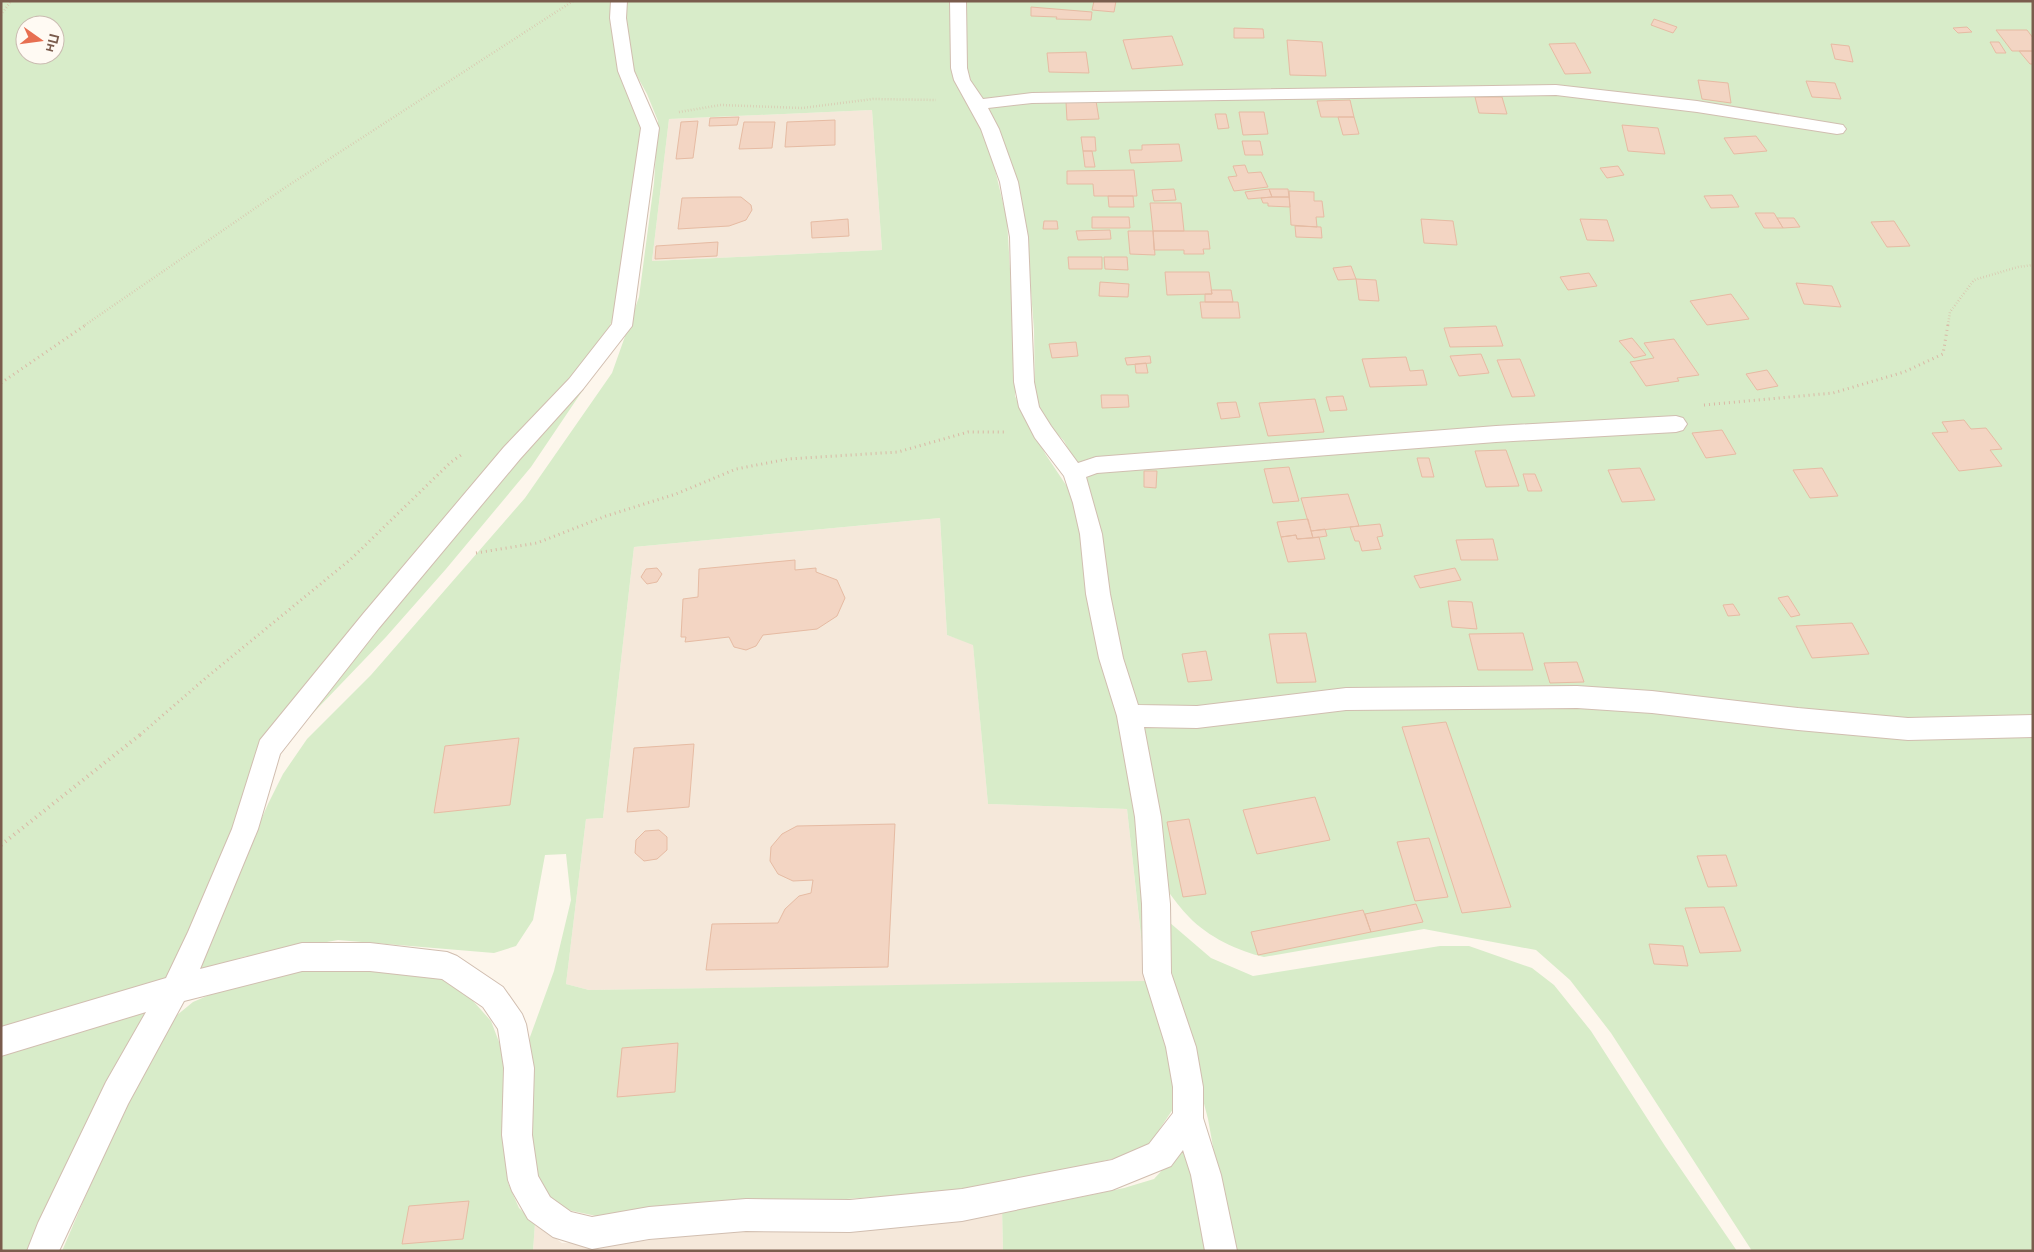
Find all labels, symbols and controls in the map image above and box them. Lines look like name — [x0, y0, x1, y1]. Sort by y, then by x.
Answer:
north arrow — [15, 15, 65, 65]
text: Пн — [41, 32, 62, 54]

